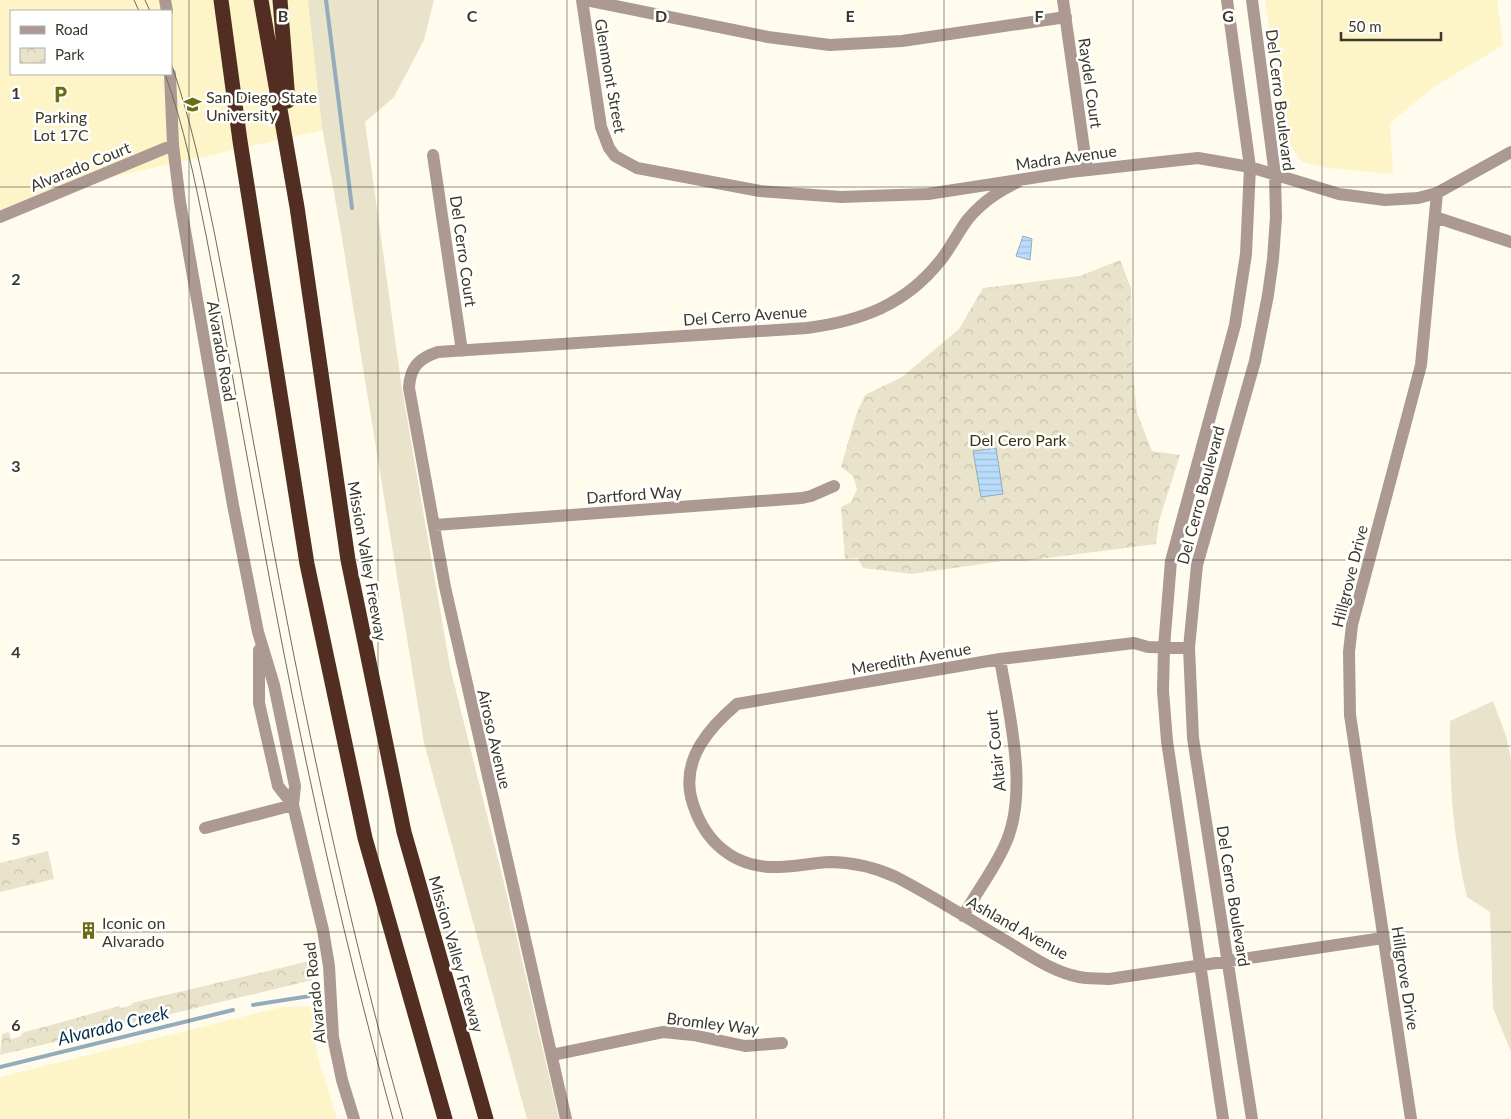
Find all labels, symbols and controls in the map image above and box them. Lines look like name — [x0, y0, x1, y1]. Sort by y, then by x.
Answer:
text: B — [278, 6, 288, 25]
text: C — [467, 6, 478, 25]
text: D — [655, 6, 667, 25]
text: E — [845, 6, 855, 25]
text: F — [1034, 6, 1044, 25]
text: G — [1222, 6, 1234, 25]
legend — [10, 10, 172, 75]
scale bar — [1341, 10, 1441, 42]
street label: Glenmont Street — [592, 17, 630, 135]
text: 50 m — [1348, 17, 1382, 35]
text: Road — [55, 20, 88, 38]
street label: Del Cerro Boulevard — [1263, 28, 1299, 172]
street label: Raydel Court — [1075, 37, 1107, 130]
text: Park — [55, 45, 85, 63]
text: 1 — [11, 83, 21, 102]
parking icon: Parking Lot 17C — [51, 85, 71, 105]
place label: San Diego State University — [206, 87, 317, 124]
school or university icon: San Diego State University — [182, 95, 202, 115]
place label: Parking Lot 17C — [33, 107, 89, 144]
street label: Alvarado Court — [27, 137, 133, 195]
street label: Madra Avenue — [1014, 141, 1118, 173]
street label: Del Cerro Court — [447, 194, 481, 308]
text: 2 — [11, 269, 21, 288]
street label: Alvarado Road — [204, 299, 240, 403]
street label: Del Cerro Avenue — [682, 301, 808, 329]
street label: Del Cerro Boulevard — [1172, 424, 1228, 566]
park label: Del Cero Park — [969, 430, 1068, 449]
text: 3 — [11, 456, 21, 475]
street label: Mission Valley Freeway — [345, 479, 392, 643]
street label: Dartford Way — [586, 481, 683, 507]
street label: Hillgrove Drive — [1327, 523, 1371, 629]
street label: Meredith Avenue — [850, 638, 972, 678]
text: 4 — [11, 642, 21, 661]
street label: Airoso Avenue — [474, 687, 516, 791]
street label: Altair Court — [981, 709, 1009, 793]
street label: Del Cerro Boulevard — [1213, 824, 1255, 968]
text: 5 — [11, 829, 21, 848]
street label: Mission Valley Freeway — [426, 873, 489, 1035]
street label: Ashland Avenue — [964, 891, 1072, 963]
place label: Iconic on Alvarado — [102, 913, 165, 950]
building icon: Iconic on Alvarado — [78, 921, 98, 941]
street label: Hillgrove Drive — [1388, 925, 1424, 1031]
street label: Alvarado Road — [299, 941, 329, 1045]
water label: Alvarado Creek — [54, 1000, 171, 1050]
street label: Bromley Way — [666, 1008, 761, 1038]
text: 6 — [11, 1015, 21, 1034]

